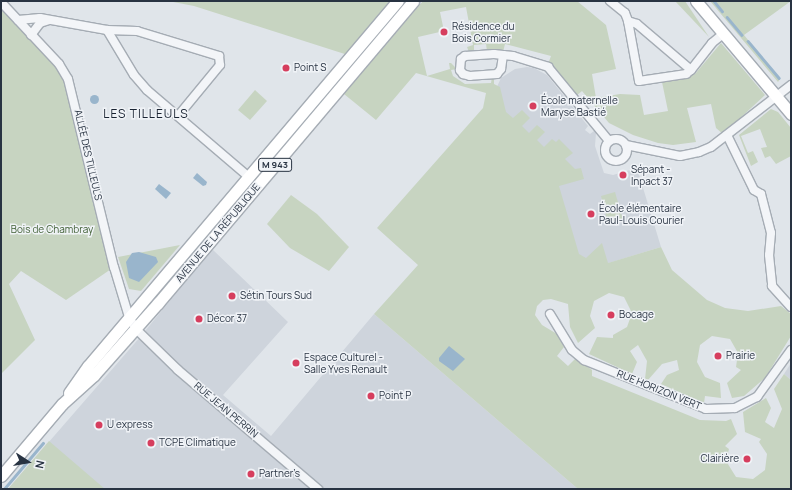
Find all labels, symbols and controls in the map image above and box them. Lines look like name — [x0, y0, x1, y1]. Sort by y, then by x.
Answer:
place label: Résidence du Bois Cormier — [452, 20, 514, 44]
marker: Résidence du Bois Cormier — [439, 27, 449, 37]
place label: Point S — [294, 62, 326, 74]
marker: Point S — [281, 63, 291, 73]
place label: École maternelle Maryse Bastié — [541, 94, 618, 118]
marker: École maternelle Maryse Bastié — [528, 101, 538, 111]
district label: LES TILLEULS — [103, 107, 189, 121]
street label: ALLÉE DES TILLEULS — [72, 108, 104, 202]
road number: M 943 — [258, 158, 292, 172]
place label: Sépant - Inpact 37 — [631, 163, 673, 186]
marker: Sépant - Inpact 37 — [618, 170, 628, 180]
street label: AVENUE DE LA RÉPUBLIQUE — [173, 181, 263, 285]
place label: École élémentaire Paul-Louis Courier — [599, 202, 684, 226]
marker: École élémentaire Paul-Louis Courier — [586, 209, 596, 219]
park label: Bois de Chambray — [11, 224, 93, 236]
place label: Sétin Tours Sud — [240, 290, 312, 302]
marker: Sétin Tours Sud — [227, 291, 237, 301]
place label: Bocage — [619, 309, 654, 321]
marker: Bocage — [606, 310, 616, 320]
place label: Décor 37 — [207, 313, 247, 325]
marker: Décor 37 — [194, 314, 204, 324]
place label: Prairie — [726, 350, 755, 362]
place label: Espace Culturel - Salle Yves Renault — [304, 351, 387, 374]
marker: Prairie — [713, 351, 723, 361]
marker: Espace Culturel - Salle Yves Renault — [291, 358, 301, 368]
street label: RUE HORIZON VERT — [615, 368, 703, 412]
street label: RUE JEAN PERRIN — [191, 380, 261, 440]
place label: Point P — [379, 390, 411, 402]
marker: Point P — [366, 391, 376, 401]
place label: U express — [107, 419, 153, 431]
marker: U express — [94, 420, 104, 430]
place label: TCPE Climatique — [159, 437, 236, 449]
marker: TCPE Climatique — [146, 438, 156, 448]
north arrow — [8, 442, 48, 482]
place label: Clairière — [700, 453, 739, 465]
marker: Clairière — [742, 454, 752, 464]
text: N — [32, 459, 48, 470]
place label: Partner’s — [259, 468, 300, 480]
marker: Partner’s — [246, 469, 256, 479]

